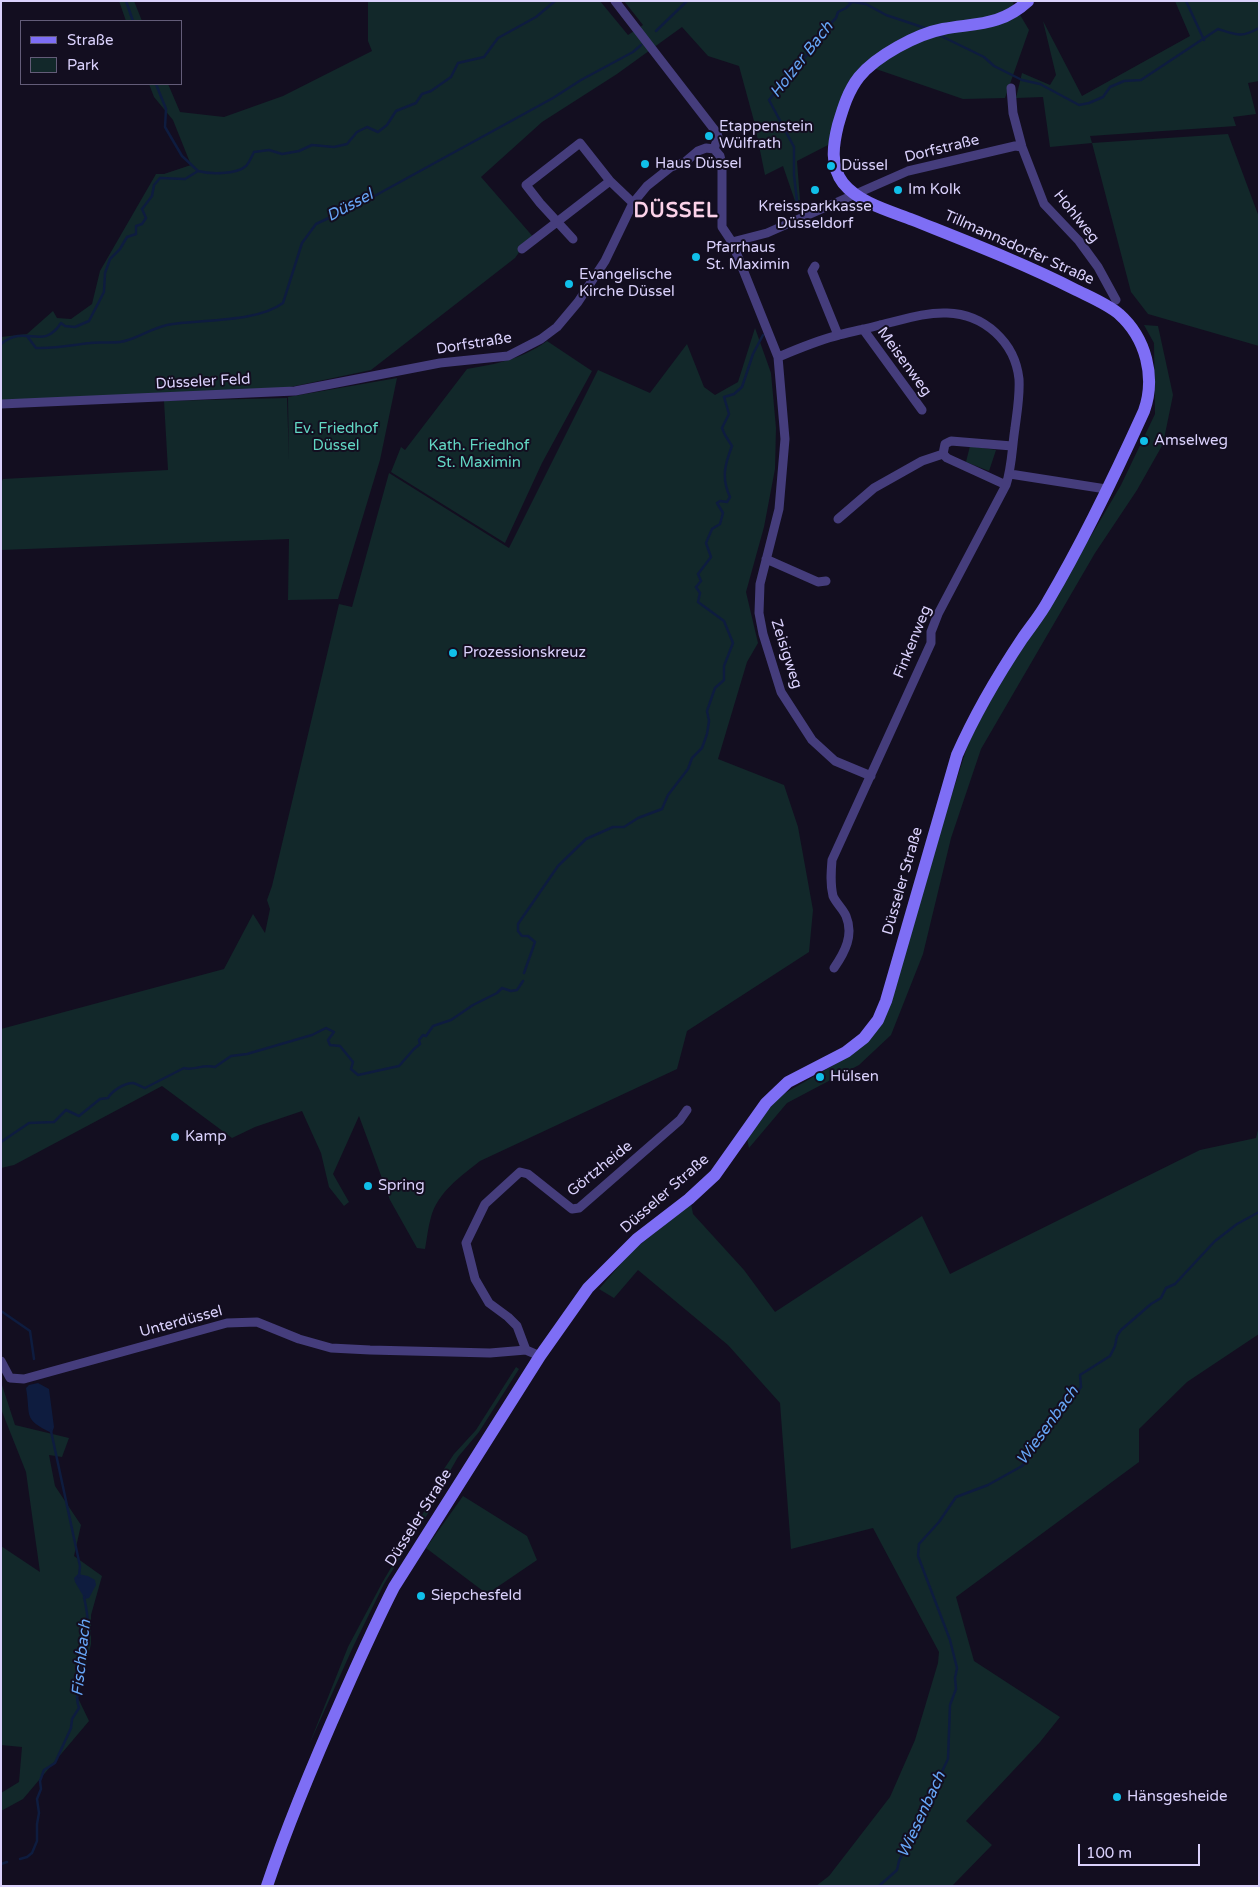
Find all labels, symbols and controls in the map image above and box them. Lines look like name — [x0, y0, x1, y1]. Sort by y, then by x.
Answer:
water label: Holzer Bach — [766, 18, 838, 102]
legend — [20, 20, 182, 85]
text: Straße — [67, 31, 113, 49]
text: Park — [67, 56, 99, 74]
place label: Etappenstein Wülfrath — [719, 118, 813, 153]
marker: Etappenstein Wülfrath — [703, 130, 715, 142]
street label: Dorfstraße — [903, 131, 981, 167]
place label: Haus Düssel — [655, 155, 742, 173]
place label: Düssel — [841, 157, 888, 175]
marker: Haus Düssel — [639, 158, 651, 170]
marker: Düssel — [825, 160, 837, 172]
place label: Im Kolk — [908, 181, 961, 199]
marker: Kreissparkkasse Düsseldorf — [809, 184, 821, 196]
marker: Im Kolk — [892, 184, 904, 196]
water label: Düssel — [323, 186, 377, 226]
street label: Hohlweg — [1049, 187, 1103, 247]
place label: Kreissparkkasse Düsseldorf — [758, 198, 872, 233]
district label: DÜSSEL — [633, 200, 719, 224]
street label: Tillmannsdorfer Straße — [941, 207, 1097, 289]
place label: Pfarrhaus St. Maximin — [706, 239, 790, 274]
marker: Pfarrhaus St. Maximin — [690, 251, 702, 263]
place label: Evangelische Kirche Düssel — [579, 266, 675, 301]
marker: Evangelische Kirche Düssel — [563, 278, 575, 290]
street label: Meisenweg — [873, 324, 935, 400]
street label: Dorfstraße — [435, 329, 513, 359]
street label: Düsseler Feld — [155, 371, 251, 393]
park label: Ev. Friedhof Düssel — [294, 420, 378, 455]
place label: Amselweg — [1154, 432, 1228, 450]
marker: Amselweg — [1138, 435, 1150, 447]
park label: Kath. Friedhof St. Maximin — [428, 437, 530, 472]
street label: Finkenweg — [890, 603, 936, 681]
street label: Zeisigweg — [766, 617, 806, 691]
place label: Prozessionskreuz — [463, 644, 586, 662]
marker: Prozessionskreuz — [447, 647, 459, 659]
street label: Düsseler Straße — [879, 825, 927, 937]
place label: Hülsen — [830, 1068, 879, 1086]
marker: Hülsen — [814, 1071, 826, 1083]
place label: Kamp — [185, 1128, 227, 1146]
marker: Kamp — [169, 1131, 181, 1143]
street label: Görtzheide — [564, 1137, 636, 1201]
street label: Düsseler Straße — [617, 1151, 713, 1237]
place label: Spring — [378, 1177, 425, 1195]
marker: Spring — [362, 1180, 374, 1192]
street label: Unterdüssel — [138, 1302, 224, 1342]
water label: Wiesenbach — [1013, 1383, 1083, 1469]
street label: Düsseler Straße — [382, 1466, 456, 1570]
place label: Siepchesfeld — [431, 1587, 522, 1605]
marker: Siepchesfeld — [415, 1590, 427, 1602]
water label: Fischbach — [68, 1619, 96, 1697]
water label: Wiesenbach — [894, 1769, 950, 1861]
place label: Hänsgesheide — [1127, 1788, 1228, 1806]
marker: Hänsgesheide — [1111, 1791, 1123, 1803]
scale bar — [1080, 1834, 1202, 1866]
text: 100 m — [1086, 1844, 1132, 1862]

